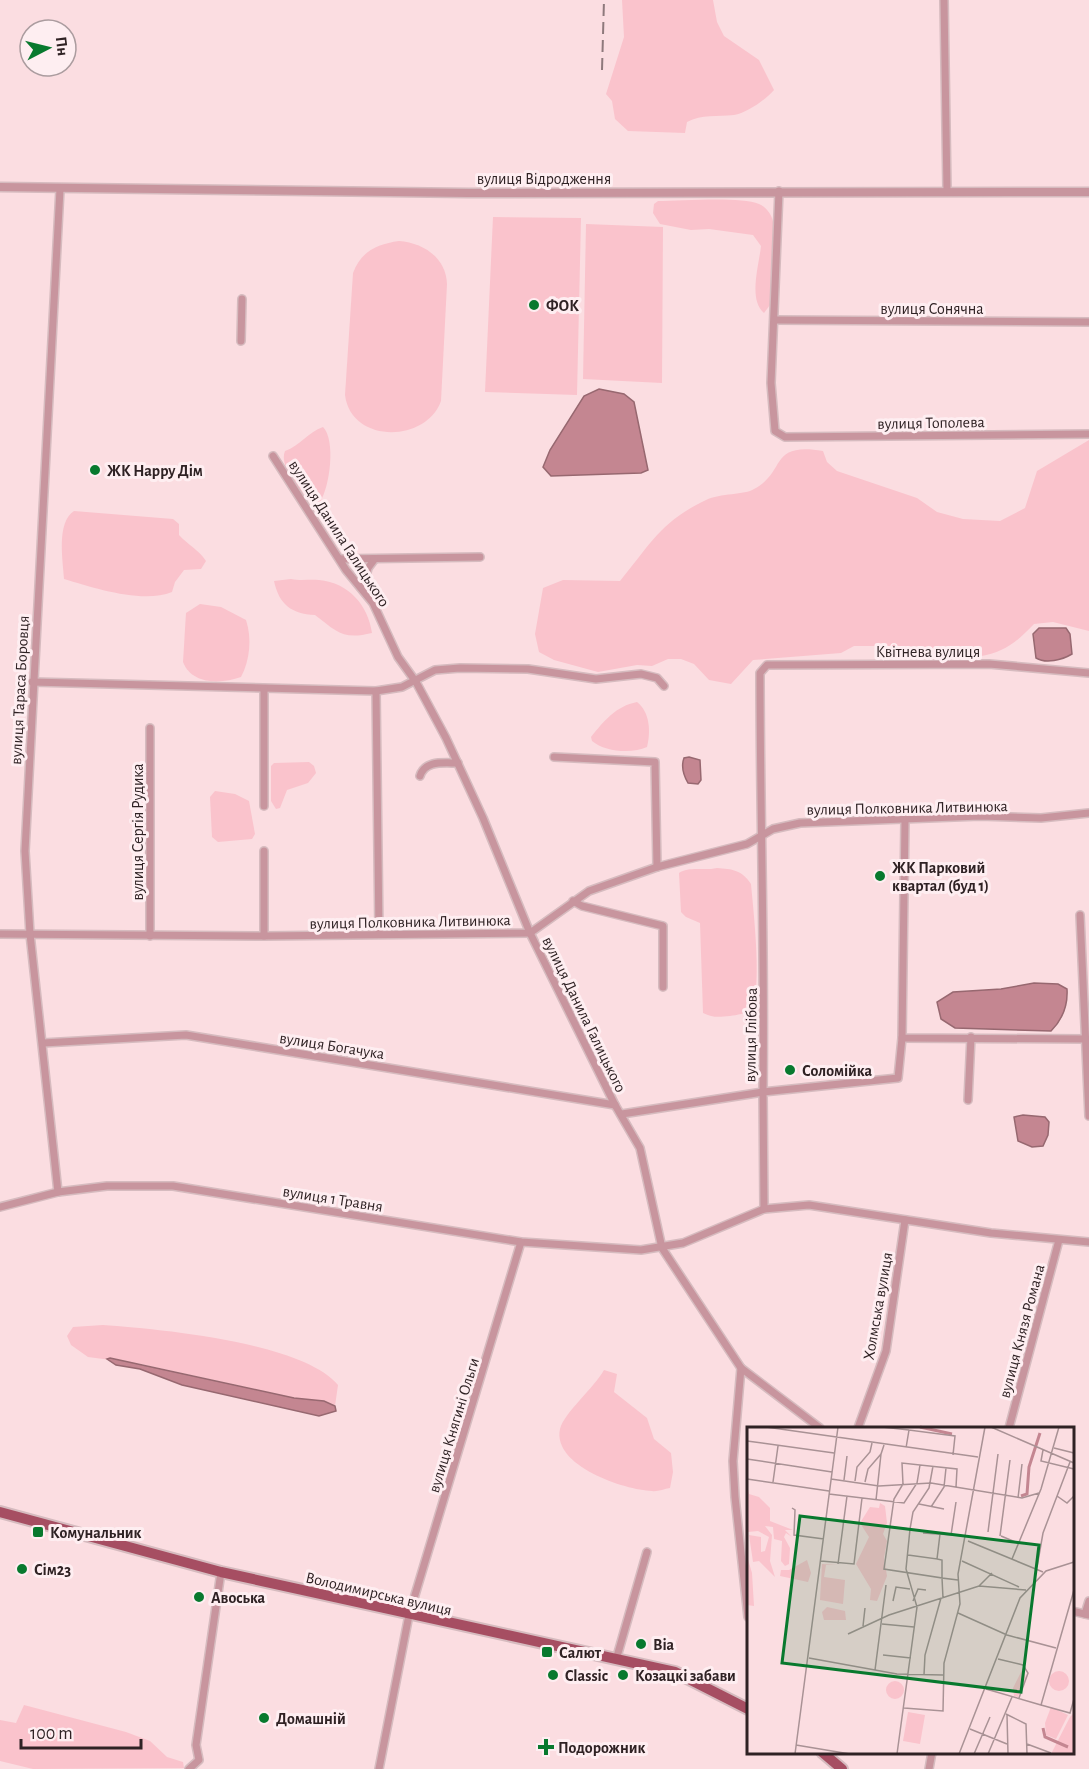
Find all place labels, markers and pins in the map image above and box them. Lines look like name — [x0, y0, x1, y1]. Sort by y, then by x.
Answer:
marker: ФОК — [527, 298, 541, 312]
place label: ФОК — [546, 298, 579, 314]
marker: ЖК Happy Дім — [88, 463, 102, 477]
place label: ЖК Happy Дім — [107, 463, 203, 480]
place label: ЖК Парковий квартал (буд 1) — [892, 860, 989, 895]
marker: ЖК Парковий квартал (буд 1) — [873, 869, 887, 883]
marker: Соломійка — [783, 1063, 797, 1077]
place label: Соломійка — [802, 1063, 872, 1079]
marker: Комунальник — [31, 1525, 45, 1539]
place label: Комунальник — [50, 1525, 142, 1542]
marker: Сім23 — [15, 1562, 29, 1576]
place label: Сім23 — [34, 1562, 71, 1578]
marker: Авоська — [192, 1590, 206, 1604]
place label: Авоська — [211, 1590, 266, 1606]
marker: Віа — [634, 1637, 648, 1651]
place label: Віа — [653, 1637, 675, 1653]
marker: Салют — [540, 1645, 554, 1659]
place label: Салют — [559, 1645, 602, 1661]
marker: Classic — [546, 1668, 560, 1682]
place label: Classic — [565, 1668, 608, 1684]
marker: Козацкі забави — [616, 1668, 630, 1682]
place label: Козацкі забави — [635, 1668, 736, 1684]
marker: Домашній — [257, 1711, 271, 1725]
place label: Домашній — [276, 1711, 346, 1727]
marker: Подорожник — [539, 1740, 553, 1754]
place label: Подорожник — [558, 1740, 645, 1756]

